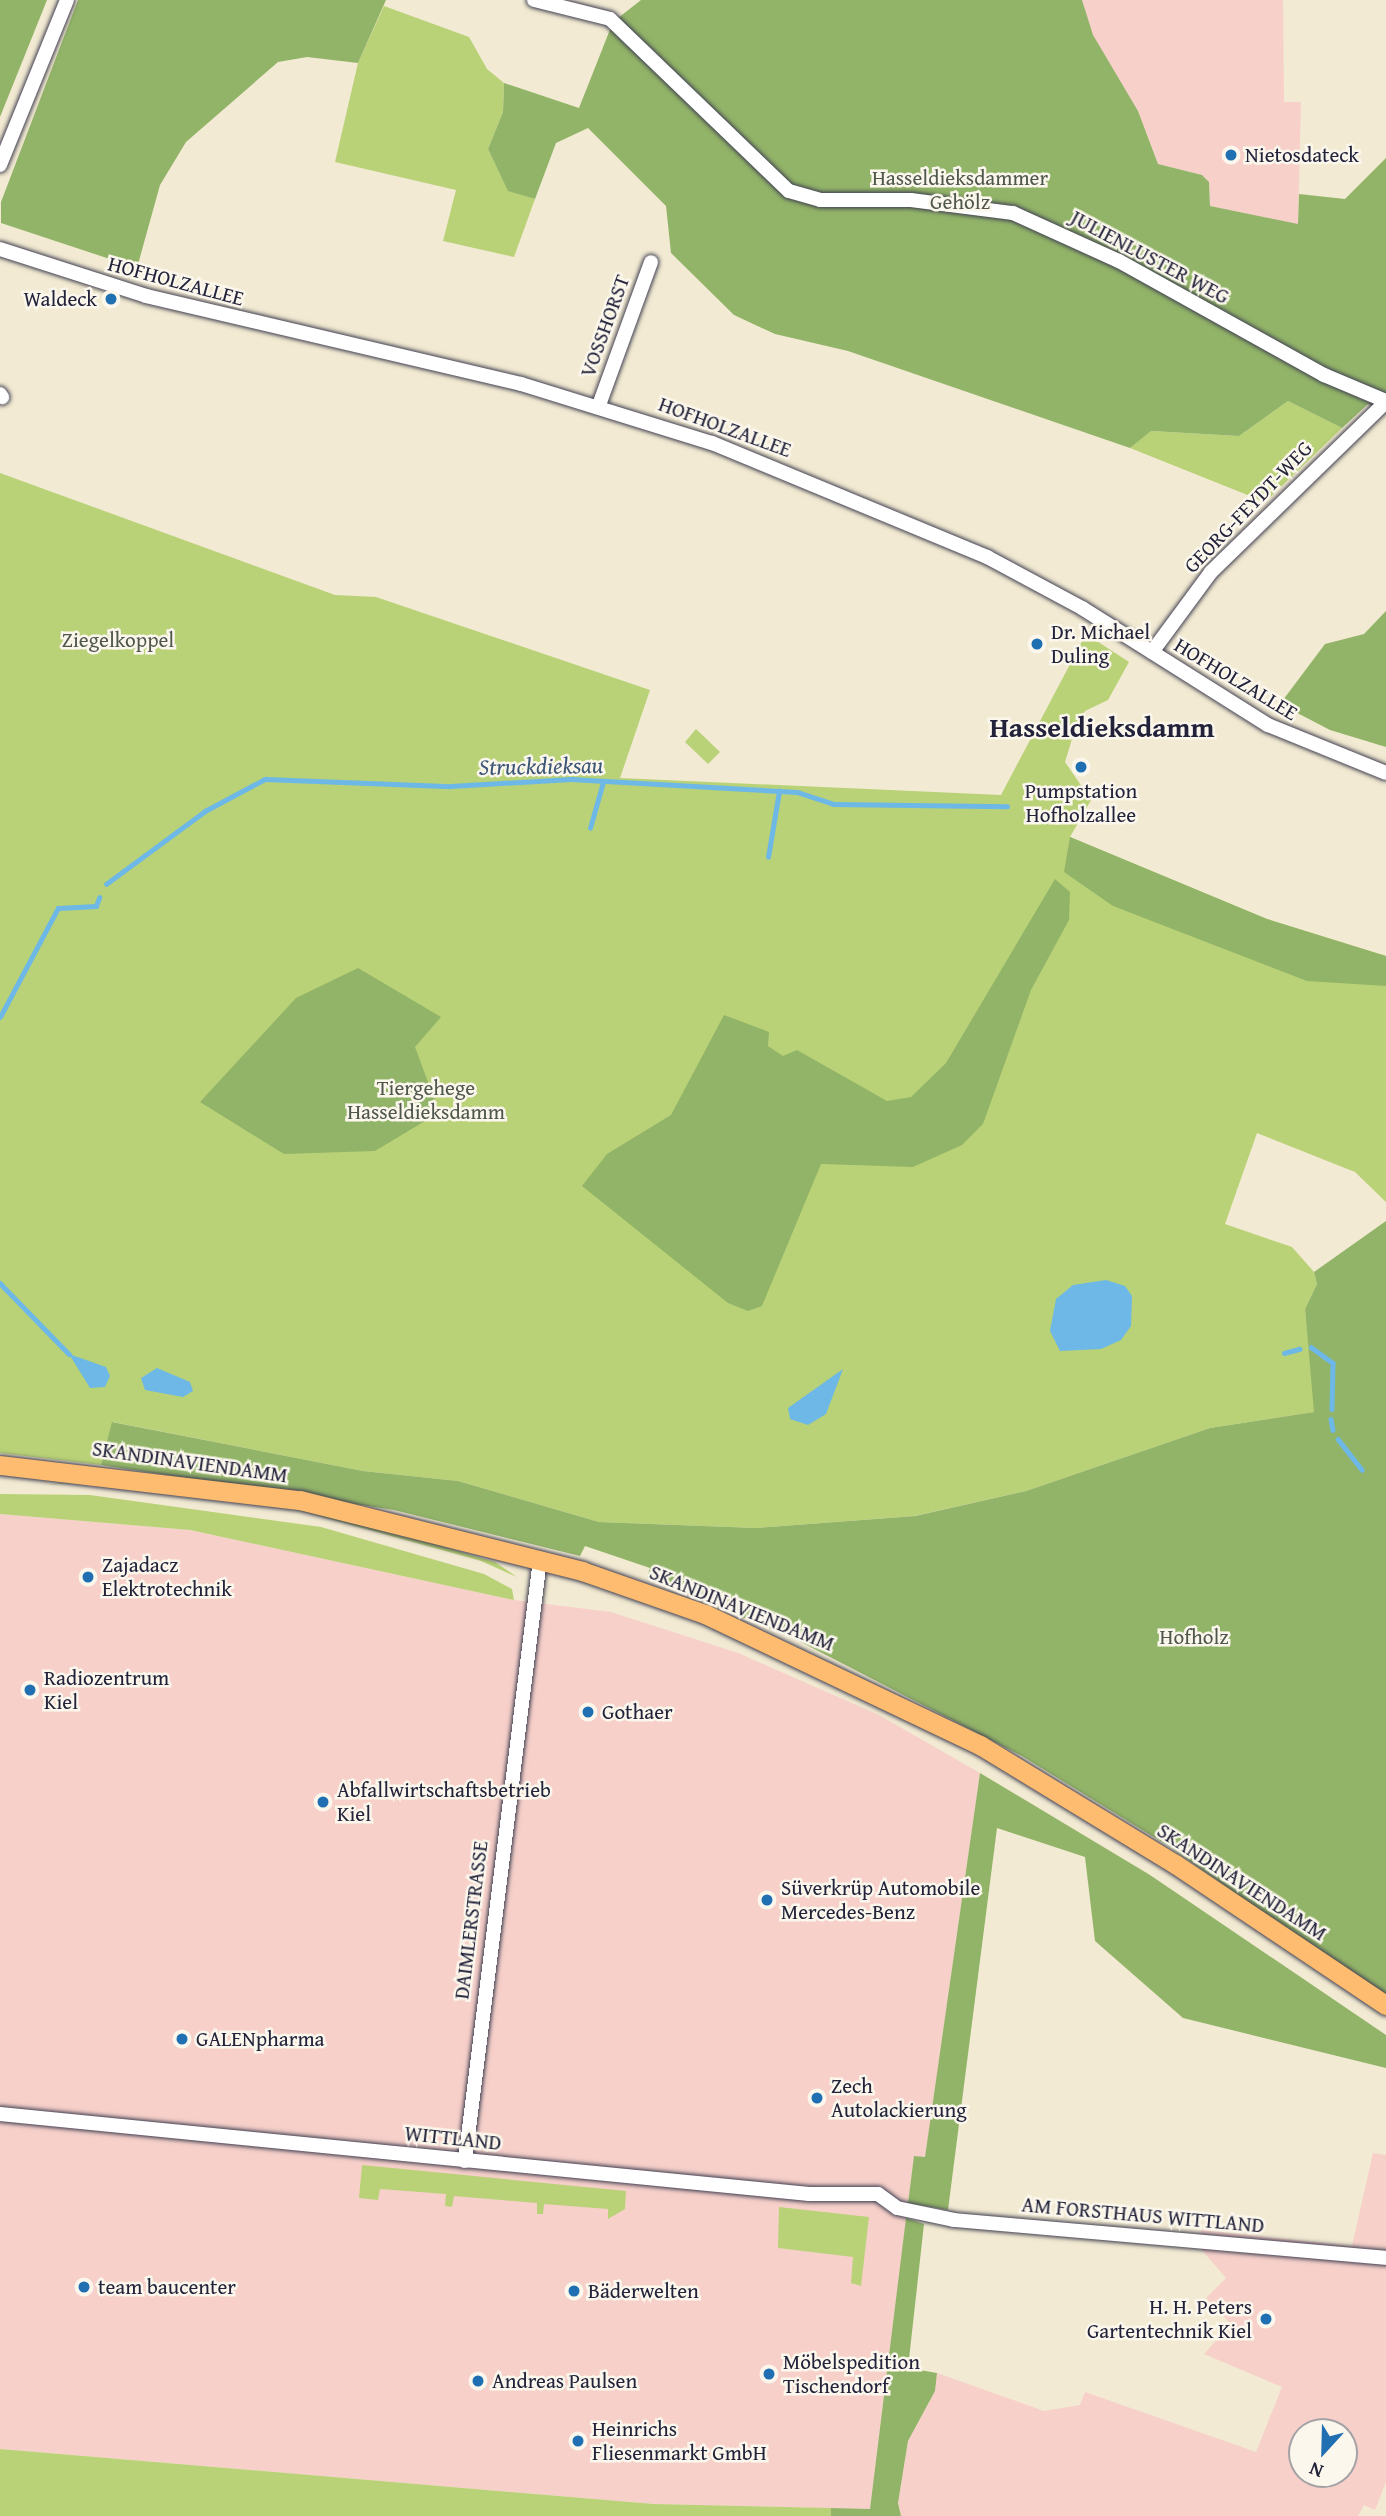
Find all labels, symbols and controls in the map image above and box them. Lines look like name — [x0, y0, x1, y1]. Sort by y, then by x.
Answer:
place label: Nietosdateck — [1245, 142, 1359, 168]
marker: Nietosdateck — [1223, 147, 1239, 163]
park label: Hasseldieksdammer Gehölz — [872, 165, 1048, 215]
street label: JULIENLUSTER WEG — [1066, 205, 1234, 309]
street label: HOFHOLZALLEE — [105, 251, 247, 311]
street label: VOSSHORST — [575, 271, 635, 381]
place label: Waldeck — [23, 286, 97, 312]
marker: Waldeck — [103, 291, 119, 307]
street label: HOFHOLZALLEE — [655, 391, 795, 463]
street label: GEORG-FEYDT-WEG — [1179, 436, 1317, 578]
place label: Dr. Michael Duling — [1051, 619, 1150, 669]
park label: Ziegelkoppel — [62, 627, 174, 653]
street label: HOFHOLZALLEE — [1170, 632, 1302, 726]
marker: Dr. Michael Duling — [1029, 636, 1045, 652]
district label: Hasseldieksdamm — [989, 710, 1215, 744]
water label: Struckdieksau — [478, 751, 604, 781]
marker: Pumpstation Hofholzallee — [1073, 759, 1089, 775]
place label: Pumpstation Hofholzallee — [1025, 778, 1137, 828]
park label: Tiergehege Hasseldieksdamm — [347, 1075, 505, 1125]
street label: SKANDINAVIENDAMM — [91, 1436, 289, 1488]
place label: Zajadacz Elektrotechnik — [102, 1552, 232, 1602]
street label: SKANDINAVIENDAMM — [646, 1559, 838, 1657]
marker: Zajadacz Elektrotechnik — [80, 1569, 96, 1585]
park label: Hofholz — [1160, 1624, 1228, 1650]
place label: Radiozentrum Kiel — [44, 1665, 169, 1715]
marker: Radiozentrum Kiel — [22, 1682, 38, 1698]
place label: Gothaer — [602, 1699, 673, 1725]
marker: Gothaer — [580, 1704, 596, 1720]
place label: Abfallwirtschaftsbetrieb Kiel — [337, 1777, 551, 1827]
marker: Abfallwirtschaftsbetrieb Kiel — [315, 1794, 331, 1810]
street label: SKANDINAVIENDAMM — [1152, 1818, 1332, 1946]
street label: DAIMLERSTRASSE — [449, 1839, 493, 2001]
place label: Süverkrüp Automobile Mercedes-Benz — [781, 1875, 980, 1925]
marker: Süverkrüp Automobile Mercedes-Benz — [759, 1892, 775, 1908]
place label: GALENpharma — [196, 2026, 324, 2052]
marker: GALENpharma — [174, 2031, 190, 2047]
place label: Zech Autolackierung — [831, 2073, 967, 2123]
marker: Zech Autolackierung — [809, 2090, 825, 2106]
street label: WITTLAND — [403, 2120, 503, 2156]
street label: AM FORSTHAUS WITTLAND — [1021, 2192, 1265, 2238]
place label: team baucenter — [98, 2274, 236, 2300]
place label: Bäderwelten — [588, 2278, 699, 2304]
marker: team baucenter — [76, 2279, 92, 2295]
marker: Bäderwelten — [566, 2283, 582, 2299]
place label: H. H. Peters Gartentechnik Kiel — [1087, 2294, 1252, 2344]
marker: H. H. Peters Gartentechnik Kiel — [1258, 2311, 1274, 2327]
place label: Möbelspedition Tischendorf — [783, 2349, 920, 2399]
marker: Möbelspedition Tischendorf — [761, 2366, 777, 2382]
place label: Andreas Paulsen — [492, 2368, 637, 2394]
marker: Andreas Paulsen — [470, 2373, 486, 2389]
place label: Heinrichs Fliesenmarkt GmbH — [592, 2416, 767, 2466]
north arrow — [1288, 2418, 1358, 2488]
marker: Heinrichs Fliesenmarkt GmbH — [570, 2433, 586, 2449]
text: N — [1305, 2455, 1327, 2486]

